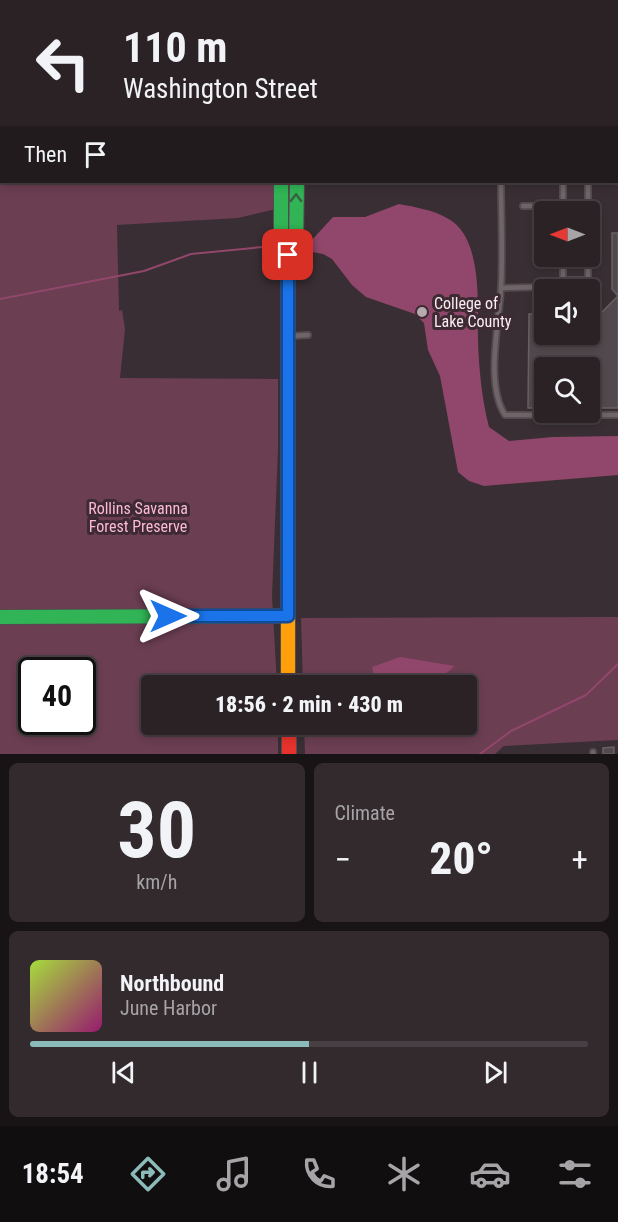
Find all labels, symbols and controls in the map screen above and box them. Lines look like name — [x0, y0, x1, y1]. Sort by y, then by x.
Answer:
text: 110 m — [123, 23, 228, 72]
icon: left — [24, 24, 102, 102]
text: Washington Street — [123, 73, 318, 105]
icon: arrive — [79, 138, 112, 171]
text: Then — [24, 142, 67, 167]
one-way arrow — [290, 194, 303, 203]
north arrow — [534, 201, 600, 267]
map controls — [534, 201, 600, 423]
pin — [262, 229, 313, 280]
icon: arrive — [271, 238, 304, 271]
button: sound — [534, 279, 600, 345]
place label: College of Lake County — [434, 294, 512, 331]
marker: College of Lake County — [415, 305, 429, 319]
button: search — [534, 357, 600, 423]
park label: Rollins Savanna Forest Preserve — [88, 499, 188, 536]
position arrow — [136, 584, 200, 648]
speed limit sign: 40 — [18, 657, 96, 735]
text: 18:56 · 2 min · 430 m — [215, 692, 403, 717]
text: 30 — [117, 785, 196, 876]
text: Climate — [335, 801, 395, 825]
text: 20° — [430, 832, 493, 885]
text: − — [335, 840, 351, 879]
text: + — [572, 840, 588, 879]
text: km/h — [136, 870, 177, 894]
text: Northbound — [120, 971, 224, 996]
text: June Harbor — [120, 996, 217, 1020]
icon: previous — [107, 1056, 140, 1089]
icon: pause — [293, 1056, 326, 1089]
icon: next — [479, 1056, 512, 1089]
icon: directions — [127, 1153, 169, 1195]
icon: music — [213, 1153, 255, 1195]
icon: phone — [298, 1153, 340, 1195]
icon: climate — [383, 1153, 425, 1195]
icon: car — [469, 1153, 511, 1195]
icon: filters — [554, 1153, 596, 1195]
text: 18:54 — [22, 1158, 84, 1190]

